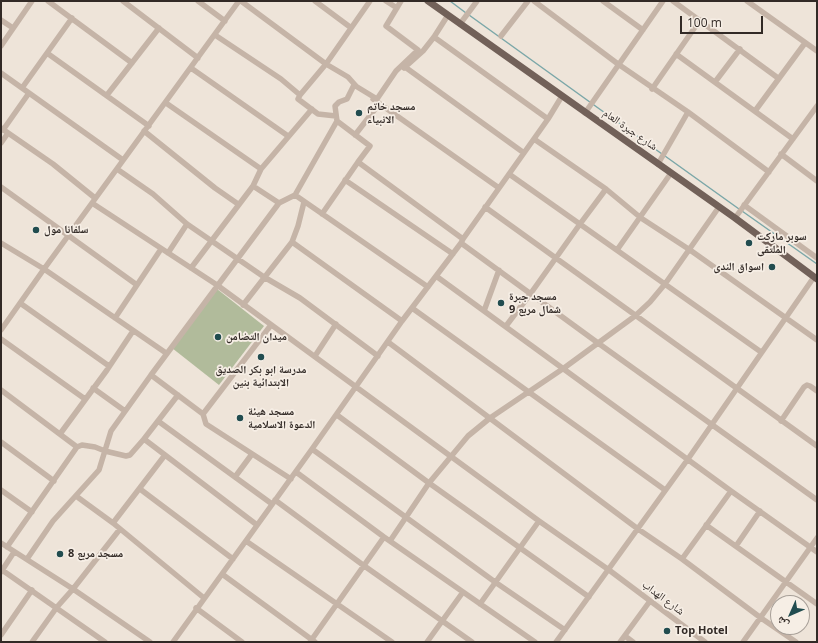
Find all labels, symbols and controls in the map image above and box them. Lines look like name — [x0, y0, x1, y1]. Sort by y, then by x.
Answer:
scale bar — [682, 8, 765, 34]
text: 100 m — [687, 14, 722, 31]
place label: مسجد خاتم الانبياء — [367, 100, 415, 126]
street label: شارع جبرة العام — [600, 106, 660, 154]
marker: مسجد خاتم الانبياء — [354, 108, 364, 118]
place label: سلفانا مول — [44, 223, 88, 237]
marker: سلفانا مول — [31, 225, 41, 235]
place label: سوبر ماركت الملتقى — [757, 230, 807, 256]
marker: سوبر ماركت الملتقى — [744, 238, 754, 248]
place label: اسواق الندى — [714, 260, 764, 274]
marker: اسواق الندى — [767, 262, 777, 272]
place label: مسجد جبرة شمال مربع 9 — [509, 290, 561, 316]
marker: مسجد جبرة شمال مربع 9 — [496, 298, 506, 308]
place label: ميدان التضامن — [226, 330, 287, 344]
marker: ميدان التضامن — [213, 332, 223, 342]
marker: مدرسة ابو بكر الصديق الابتدائية بنين — [256, 352, 266, 362]
place label: مدرسة ابو بكر الصديق الابتدائية بنين — [216, 363, 306, 389]
place label: مسجد هيئة الدعوة الاسلامية — [248, 405, 315, 431]
marker: مسجد هيئة الدعوة الاسلامية — [235, 413, 245, 423]
place label: مسجد مربع 8 — [68, 547, 123, 561]
marker: مسجد مربع 8 — [55, 549, 65, 559]
street label: شارع الهداب — [639, 578, 687, 618]
north arrow — [770, 595, 810, 635]
text: ش — [772, 614, 791, 633]
place label: Top Hotel — [675, 624, 728, 638]
marker: Top Hotel — [662, 626, 672, 636]

